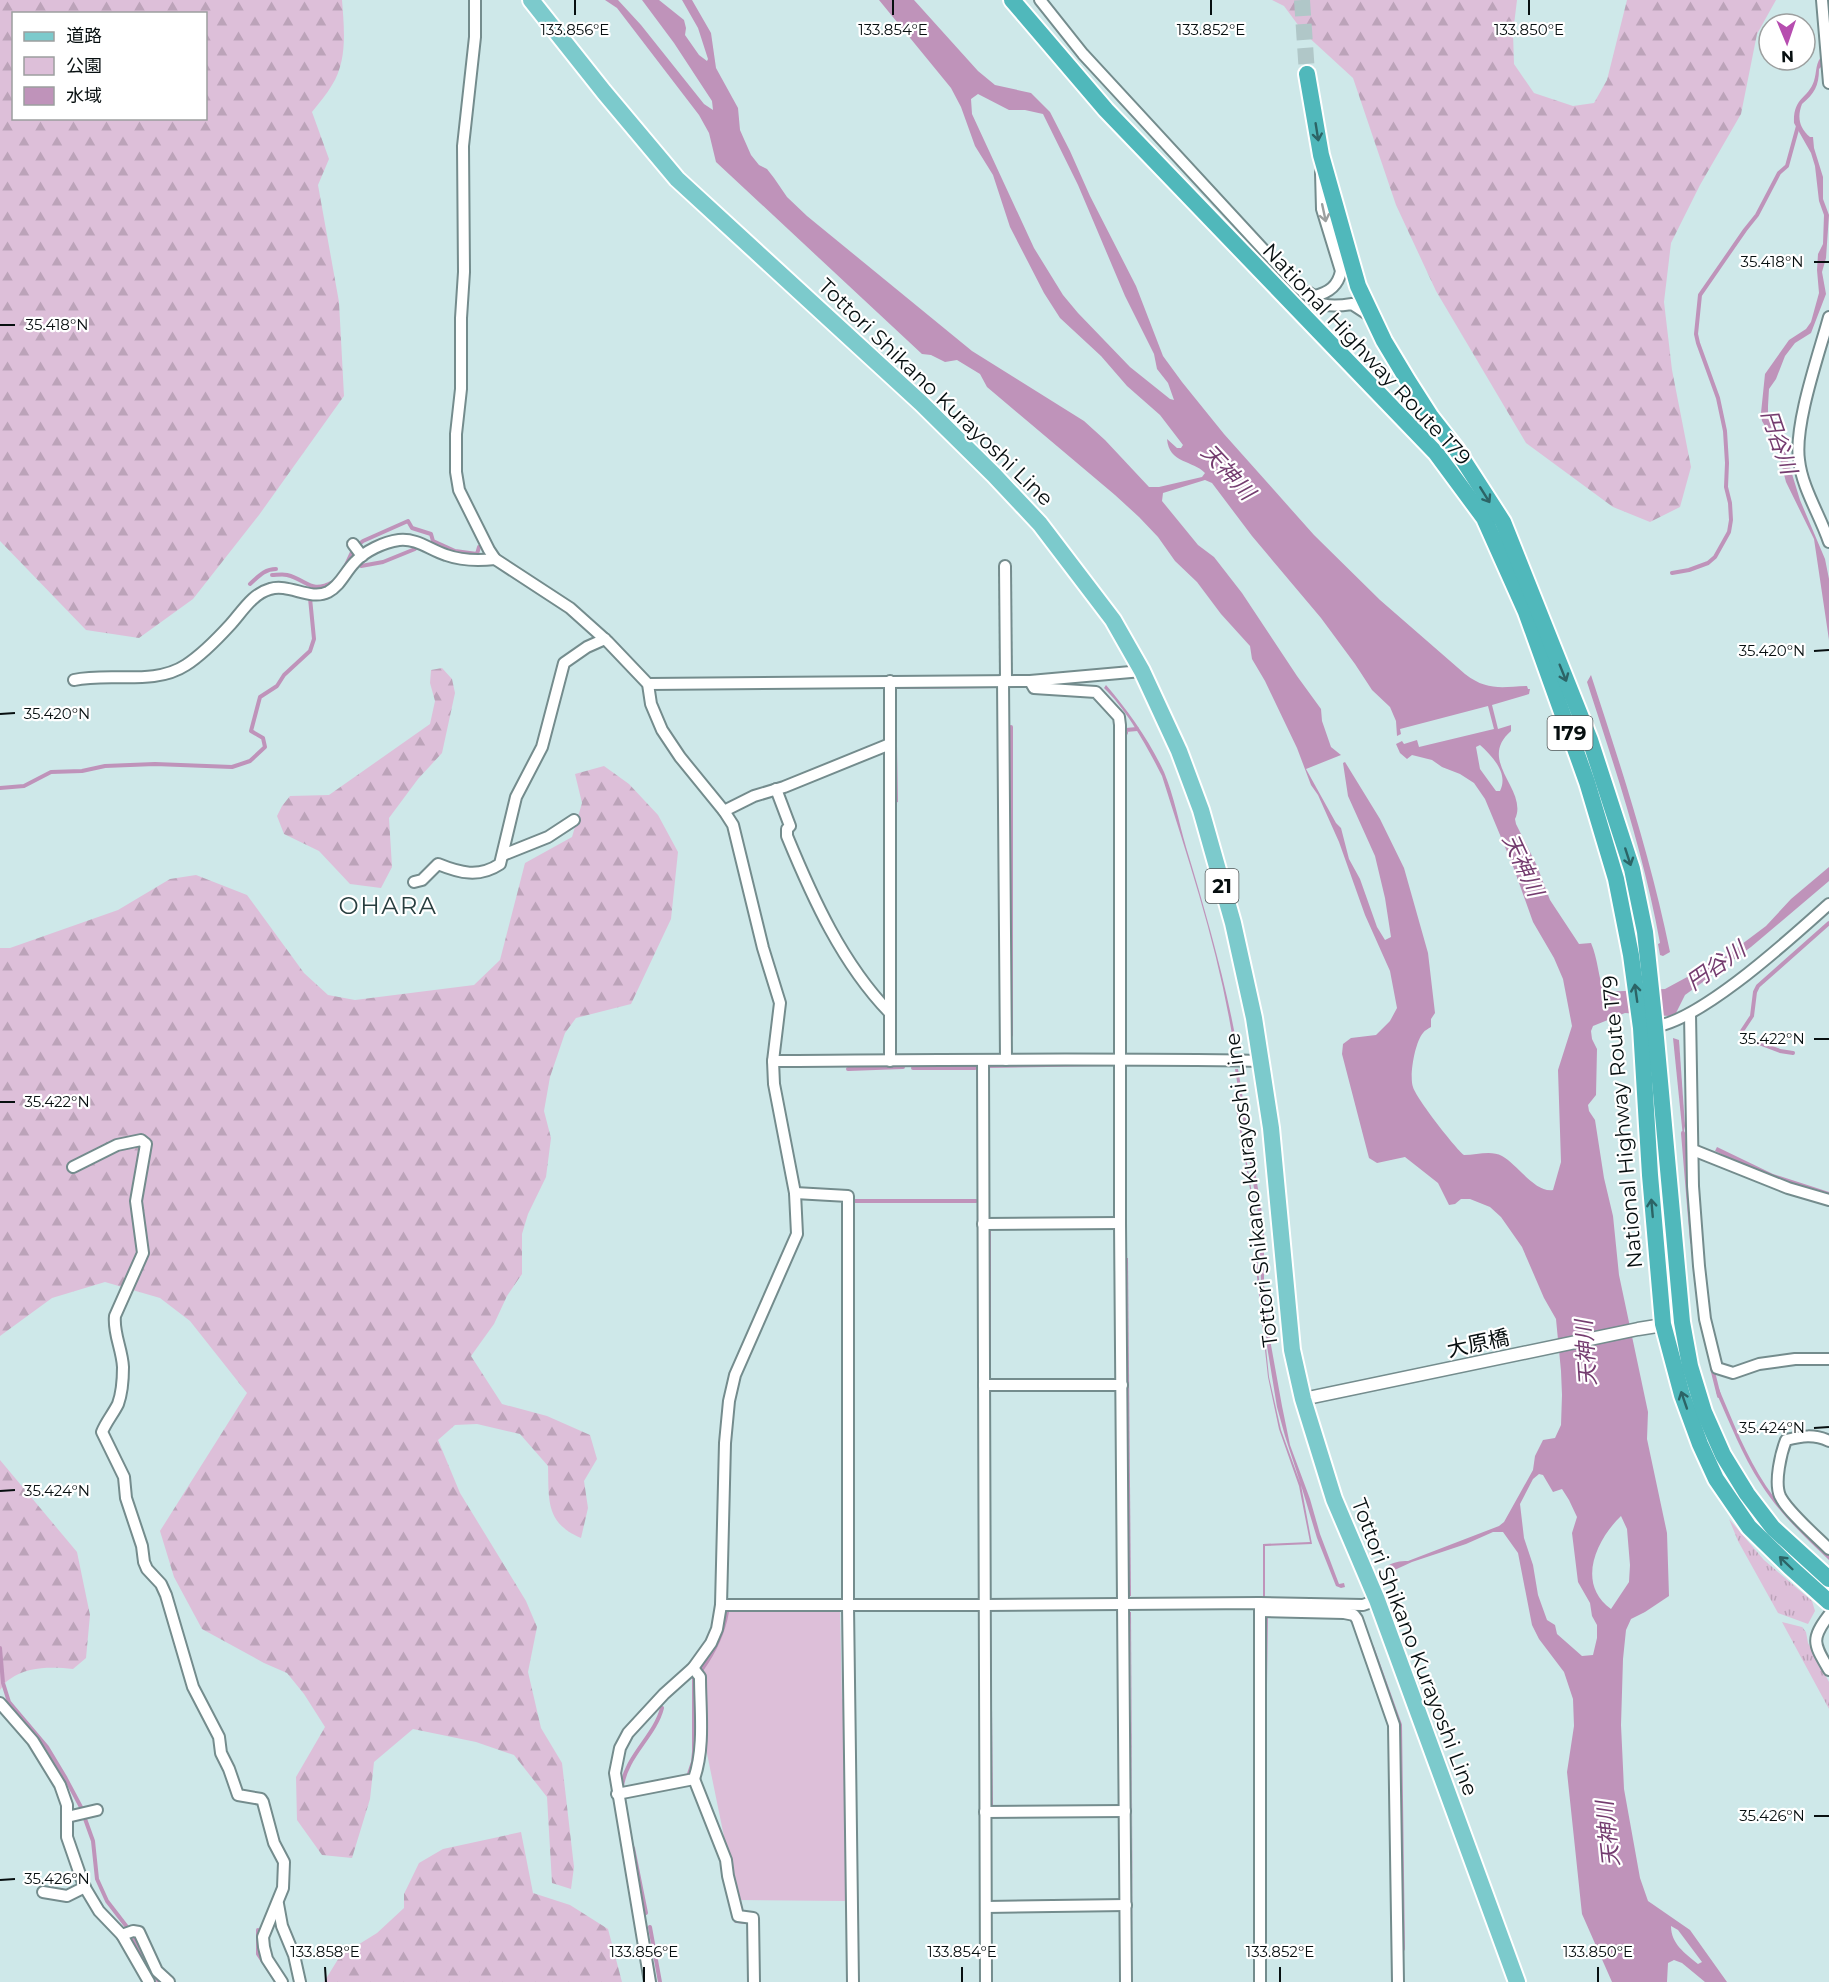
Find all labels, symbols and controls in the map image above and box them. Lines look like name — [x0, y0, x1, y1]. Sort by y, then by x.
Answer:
legend — [12, 12, 207, 120]
north arrow — [1757, 12, 1817, 72]
text: 133.856°E — [541, 20, 609, 39]
text: 133.854°E — [858, 20, 928, 39]
text: 133.852°E — [1177, 20, 1245, 39]
text: 133.850°E — [1494, 20, 1564, 39]
text: 道路 — [66, 25, 102, 47]
text: N — [1781, 47, 1794, 66]
text: 公園 — [66, 55, 102, 77]
text: 水域 — [66, 85, 102, 107]
one-way arrow — [1312, 121, 1323, 141]
one-way arrow — [1318, 203, 1330, 222]
street label: National Highway Route 179 — [1258, 238, 1476, 470]
text: 35.418°N — [1741, 252, 1803, 271]
street label: Tottori Shikano Kurayoshi Line — [814, 273, 1058, 511]
text: 35.418°N — [26, 315, 88, 334]
water label: 円谷川 — [1755, 406, 1803, 479]
water label: 天神川 — [1196, 439, 1262, 507]
one-way arrow — [1480, 486, 1492, 503]
text: 35.420°N — [1739, 641, 1805, 660]
one-way arrow — [1559, 663, 1570, 682]
text: 35.420°N — [24, 704, 90, 723]
road number: 179 — [1548, 716, 1592, 750]
water label: 天神川 — [1497, 829, 1550, 902]
one-way arrow — [1623, 847, 1634, 866]
road number: 21 — [1206, 869, 1238, 903]
district label: OHARA — [339, 891, 437, 920]
water label: 円谷川 — [1681, 935, 1752, 996]
street label: National Highway Route 179 — [1597, 974, 1647, 1270]
one-way arrow — [1630, 984, 1641, 1004]
text: 35.422°N — [1739, 1029, 1805, 1048]
street label: Tottori Shikano Kurayoshi Line — [1219, 1032, 1283, 1348]
text: 35.422°N — [24, 1092, 90, 1111]
one-way arrow — [1646, 1199, 1657, 1219]
water label: 天神川 — [1570, 1317, 1602, 1387]
street label: 大原橋 — [1445, 1324, 1511, 1362]
one-way arrow — [1677, 1391, 1688, 1410]
text: 35.424°N — [1739, 1418, 1805, 1437]
text: 35.424°N — [24, 1481, 90, 1500]
street label: Tottori Shikano Kurayoshi Line — [1347, 1495, 1483, 1799]
one-way arrow — [1778, 1556, 1793, 1571]
water label: 天神川 — [1591, 1798, 1625, 1868]
text: 35.426°N — [1739, 1806, 1805, 1825]
text: 35.426°N — [24, 1869, 90, 1888]
text: 133.858°E — [290, 1942, 360, 1961]
text: 133.856°E — [610, 1942, 678, 1961]
text: 133.854°E — [927, 1942, 997, 1961]
text: 133.852°E — [1246, 1942, 1314, 1961]
text: 133.850°E — [1563, 1942, 1633, 1961]

